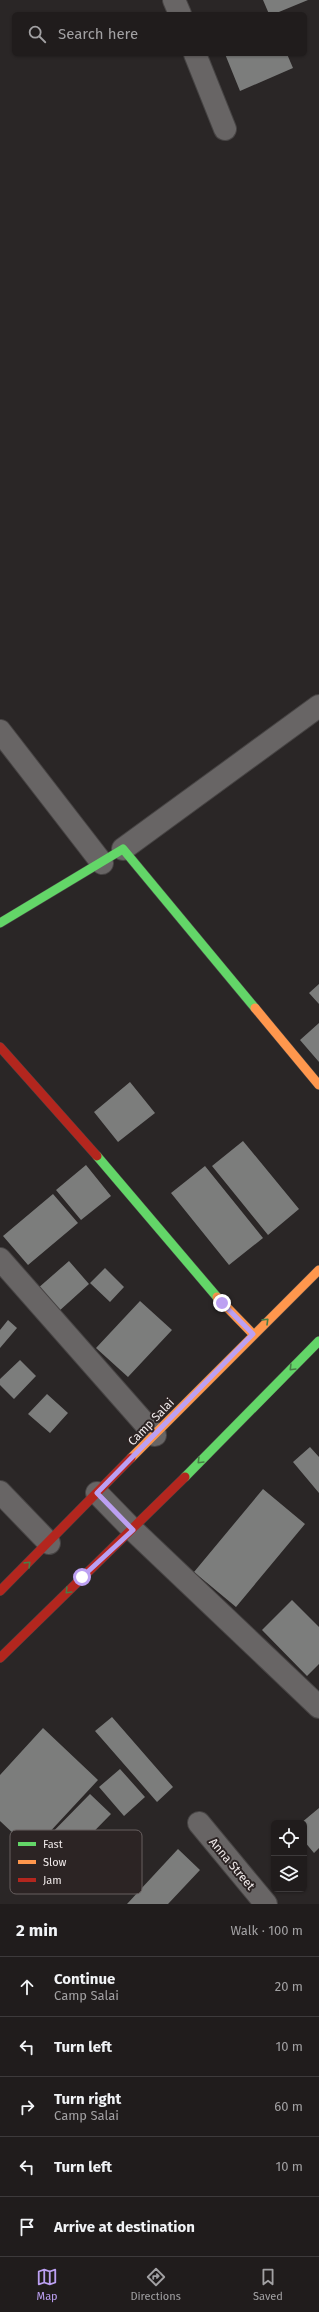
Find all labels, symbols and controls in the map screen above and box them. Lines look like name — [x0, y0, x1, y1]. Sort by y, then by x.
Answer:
search box — [12, 12, 307, 56]
icon: search — [26, 23, 48, 45]
text: Search here — [58, 25, 138, 43]
route end — [213, 1294, 231, 1312]
one-way arrow — [261, 1318, 269, 1326]
one-way arrow — [289, 1363, 296, 1371]
street label: Camp Salai — [125, 1396, 177, 1448]
one-way arrow — [197, 1456, 205, 1464]
one-way arrow — [23, 1561, 31, 1569]
route start — [73, 1568, 91, 1586]
one-way arrow — [65, 1586, 73, 1594]
map controls — [271, 1820, 307, 1892]
button: locate — [271, 1820, 307, 1856]
legend — [10, 1830, 142, 1894]
street label: Anna Street — [206, 1835, 258, 1893]
text: Fast — [43, 1838, 63, 1851]
text: Slow — [43, 1856, 67, 1869]
button: layers — [271, 1856, 307, 1892]
text: Jam — [43, 1874, 62, 1887]
text: 2 min — [16, 1920, 58, 1941]
text: Walk · 100 m — [231, 1923, 303, 1938]
text: Continue — [54, 1970, 115, 1988]
icon: ahead — [16, 1976, 38, 1998]
text: 20 m — [275, 1979, 303, 1994]
text: Camp Salai — [54, 1988, 119, 2003]
icon: left — [16, 2036, 38, 2058]
text: Turn left — [54, 2038, 112, 2056]
text: 10 m — [276, 2039, 303, 2054]
text: Turn right — [54, 2090, 121, 2108]
icon: right — [16, 2096, 38, 2118]
text: 60 m — [274, 2099, 303, 2114]
text: Camp Salai — [54, 2108, 119, 2123]
icon: left — [16, 2156, 38, 2178]
text: Turn left — [54, 2158, 112, 2176]
text: 10 m — [276, 2159, 303, 2174]
icon: arrive — [16, 2216, 38, 2238]
text: Arrive at destination — [54, 2218, 195, 2236]
tab: Map — [36, 2266, 58, 2303]
tab: Directions — [130, 2266, 181, 2303]
tab: Saved — [253, 2266, 283, 2303]

